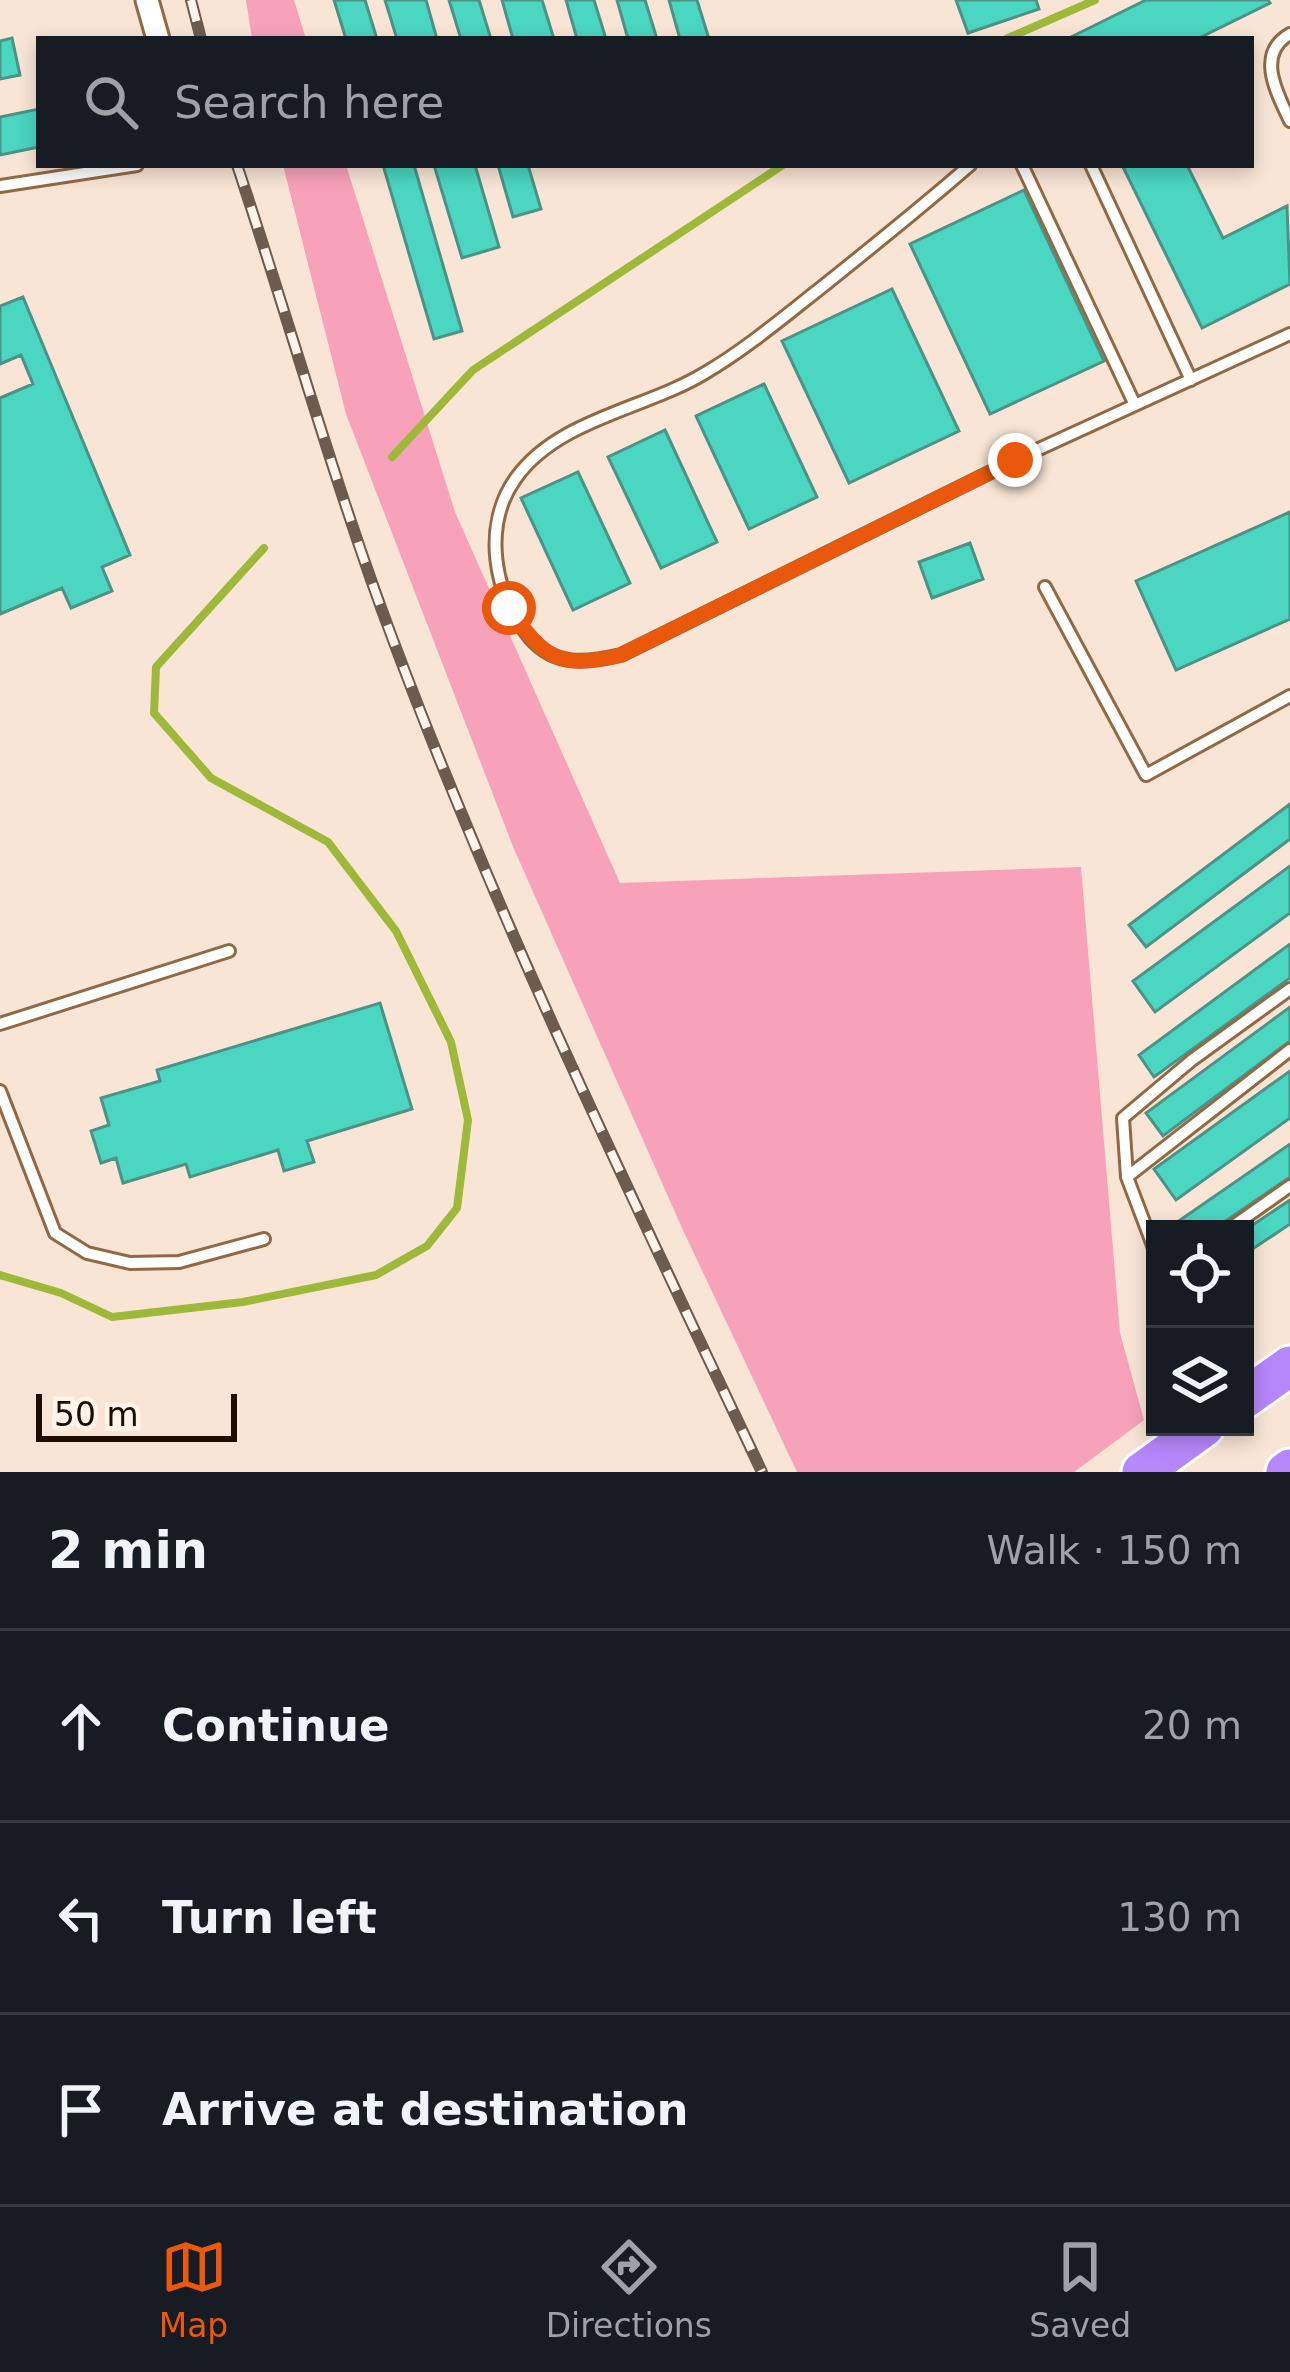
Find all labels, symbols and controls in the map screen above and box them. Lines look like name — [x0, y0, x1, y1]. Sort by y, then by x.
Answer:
search box — [36, 36, 1254, 168]
icon: search — [78, 69, 144, 135]
text: Search here — [174, 76, 444, 129]
route end — [988, 433, 1042, 487]
route start — [482, 581, 536, 635]
map controls — [1146, 1220, 1254, 1436]
button: locate — [1146, 1220, 1254, 1328]
button: layers — [1146, 1328, 1254, 1436]
scale bar — [36, 1388, 237, 1441]
text: 50 m — [54, 1395, 139, 1434]
text: 2 min — [48, 1521, 208, 1580]
text: Walk · 150 m — [987, 1528, 1242, 1573]
icon: ahead — [48, 1693, 114, 1759]
text: Continue — [162, 1699, 390, 1752]
text: 20 m — [1142, 1703, 1242, 1748]
icon: left — [48, 1885, 114, 1951]
text: Turn left — [162, 1891, 377, 1944]
text: 130 m — [1117, 1895, 1242, 1940]
icon: arrive — [48, 2077, 114, 2143]
text: Arrive at destination — [162, 2083, 688, 2136]
tab: Map — [159, 2234, 228, 2345]
tab: Directions — [546, 2234, 712, 2345]
tab: Saved — [1029, 2234, 1131, 2345]

